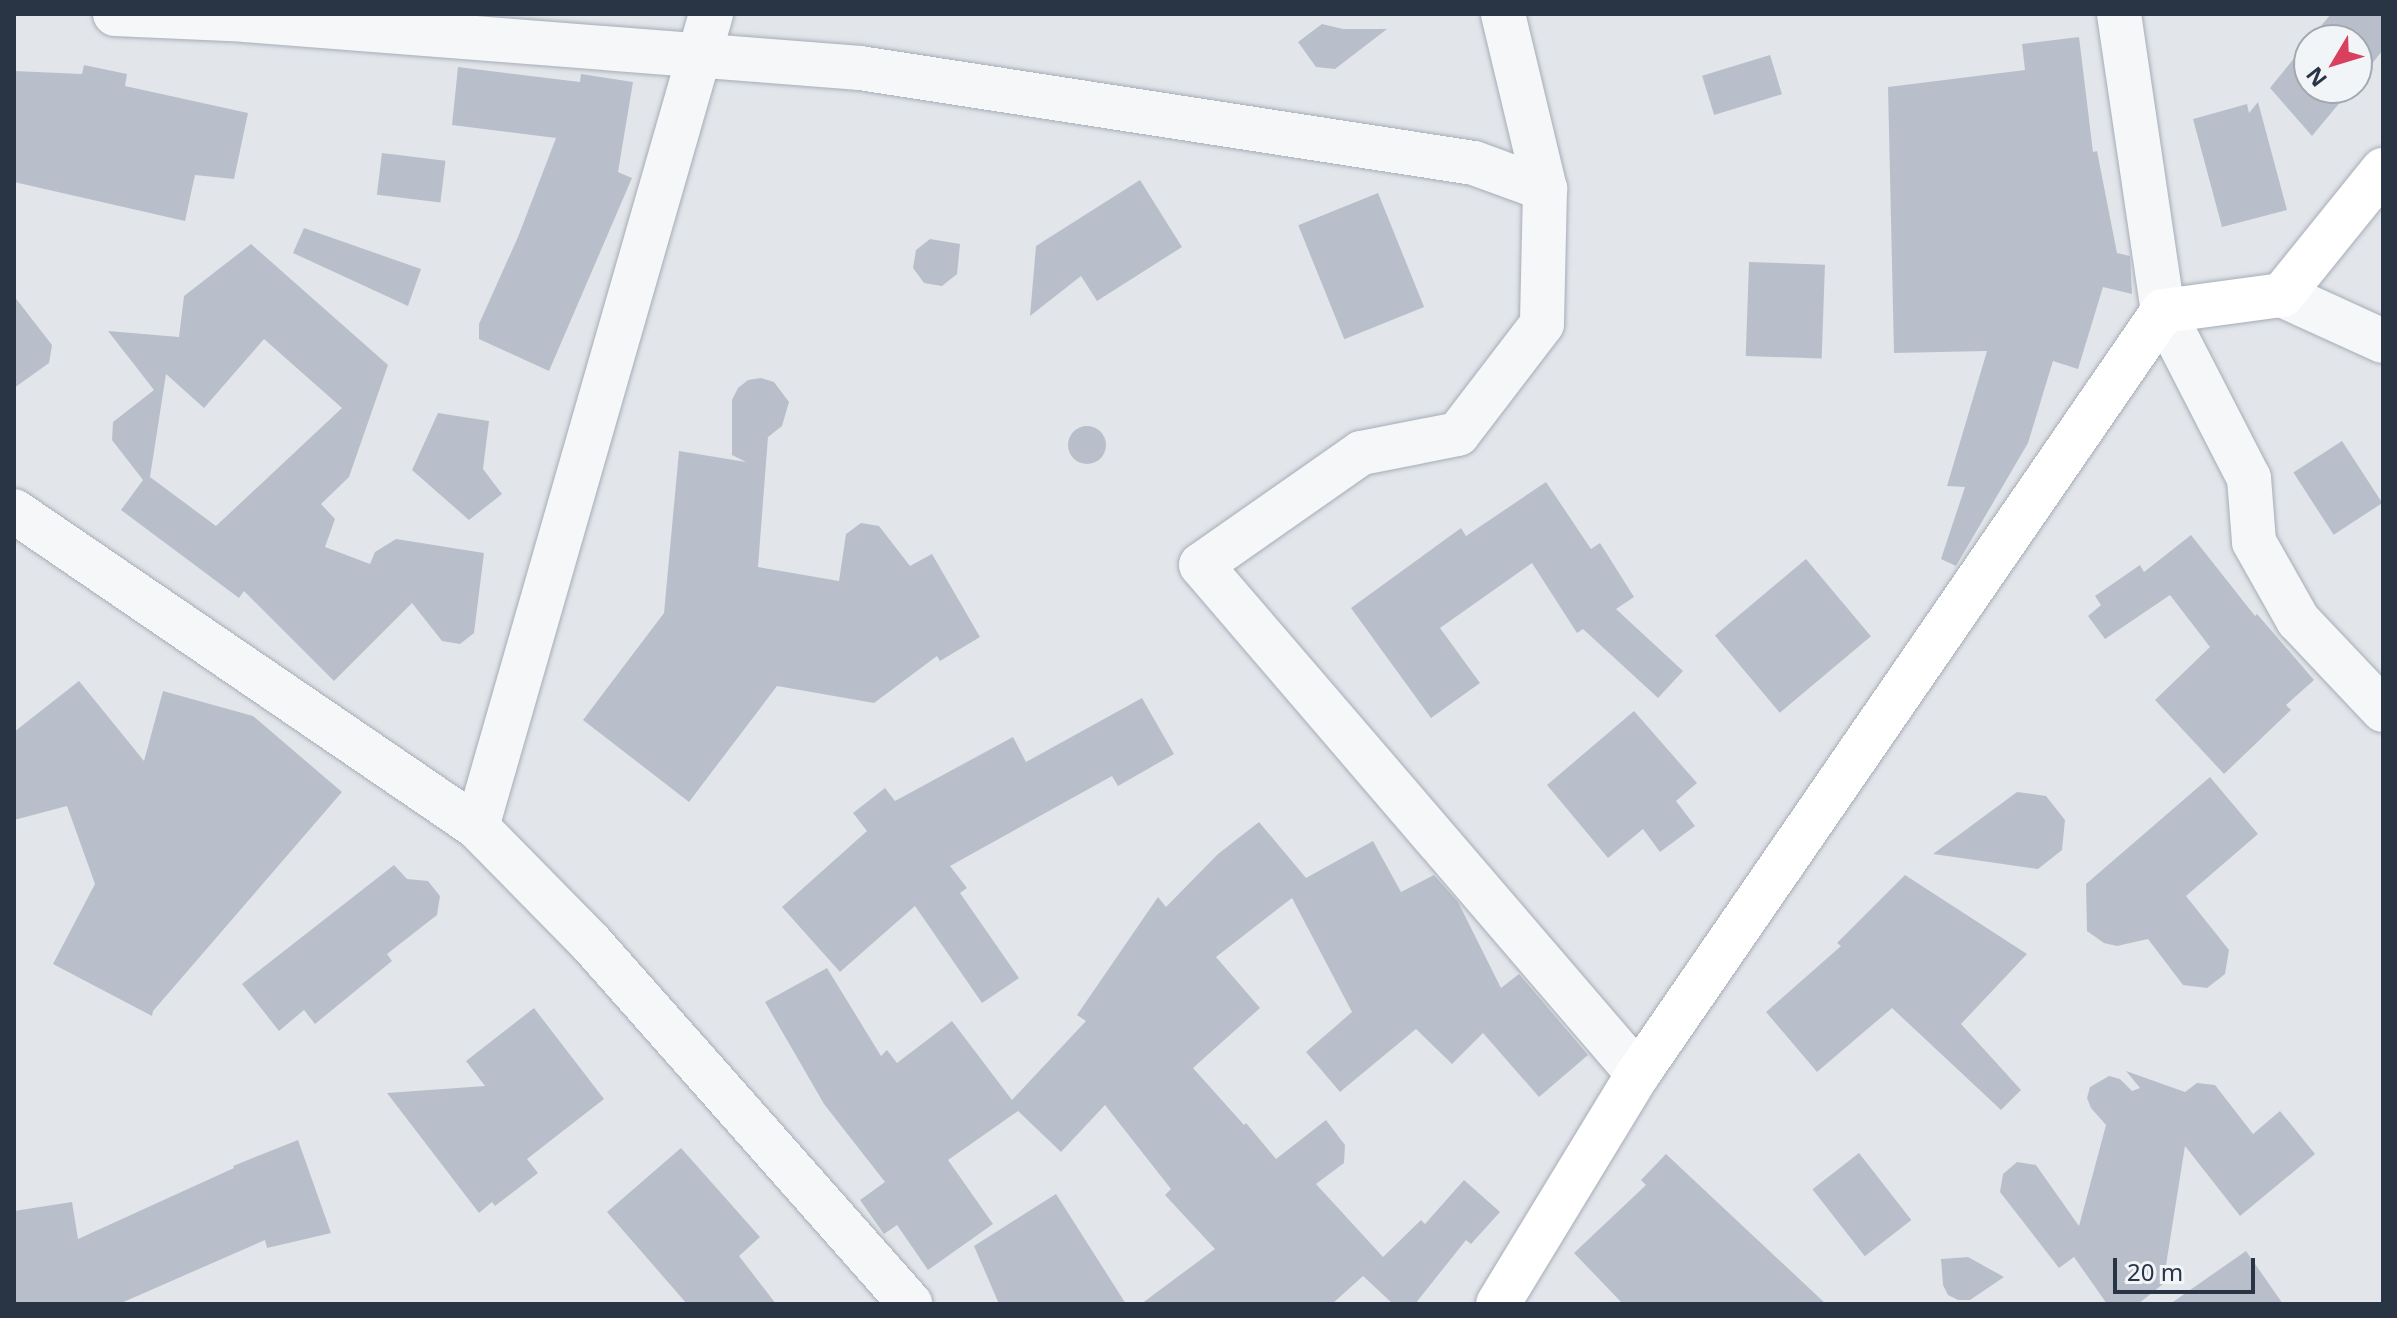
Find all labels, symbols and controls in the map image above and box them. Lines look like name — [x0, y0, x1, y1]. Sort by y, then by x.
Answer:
north arrow — [2293, 24, 2373, 104]
text: N — [2298, 61, 2333, 94]
scale bar — [2117, 1242, 2259, 1292]
text: 20 m — [2127, 1255, 2183, 1288]

